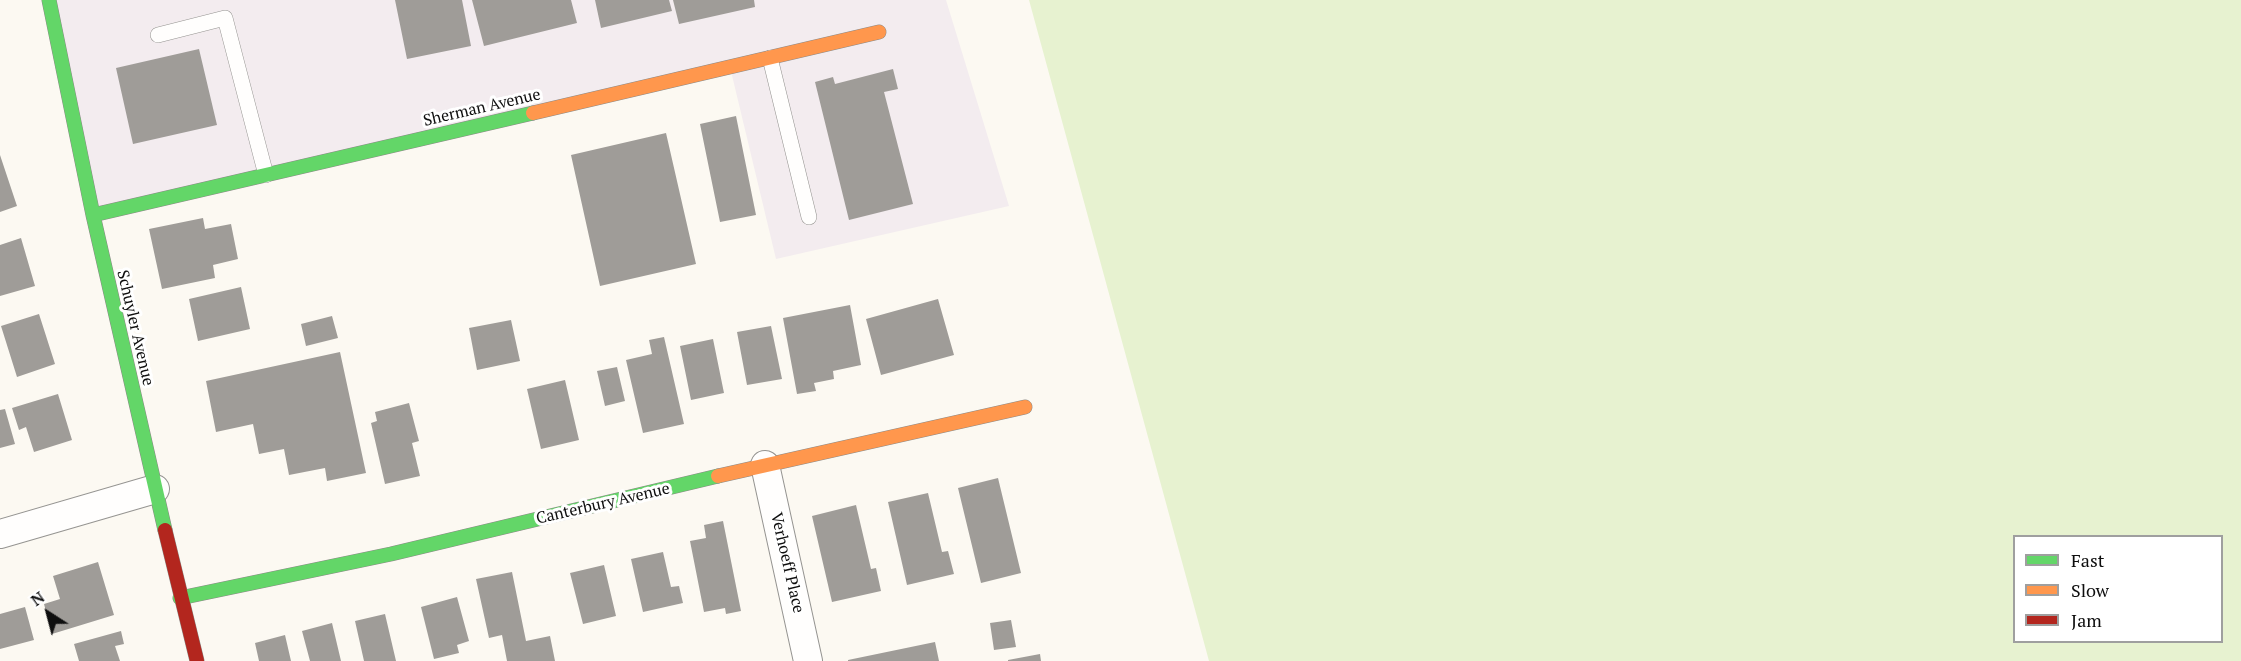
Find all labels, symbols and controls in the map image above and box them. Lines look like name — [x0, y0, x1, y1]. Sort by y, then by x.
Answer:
street label: Sherman Avenue — [421, 85, 543, 131]
street label: Schuyler Avenue — [112, 268, 158, 388]
street label: Canterbury Avenue — [534, 479, 672, 529]
street label: Verhoeff Place — [766, 511, 808, 615]
legend — [2013, 535, 2223, 643]
text: Fast — [2071, 548, 2104, 572]
text: Slow — [2071, 578, 2109, 602]
north arrow — [18, 583, 78, 643]
text: N — [26, 586, 49, 611]
text: Jam — [2071, 608, 2102, 632]

